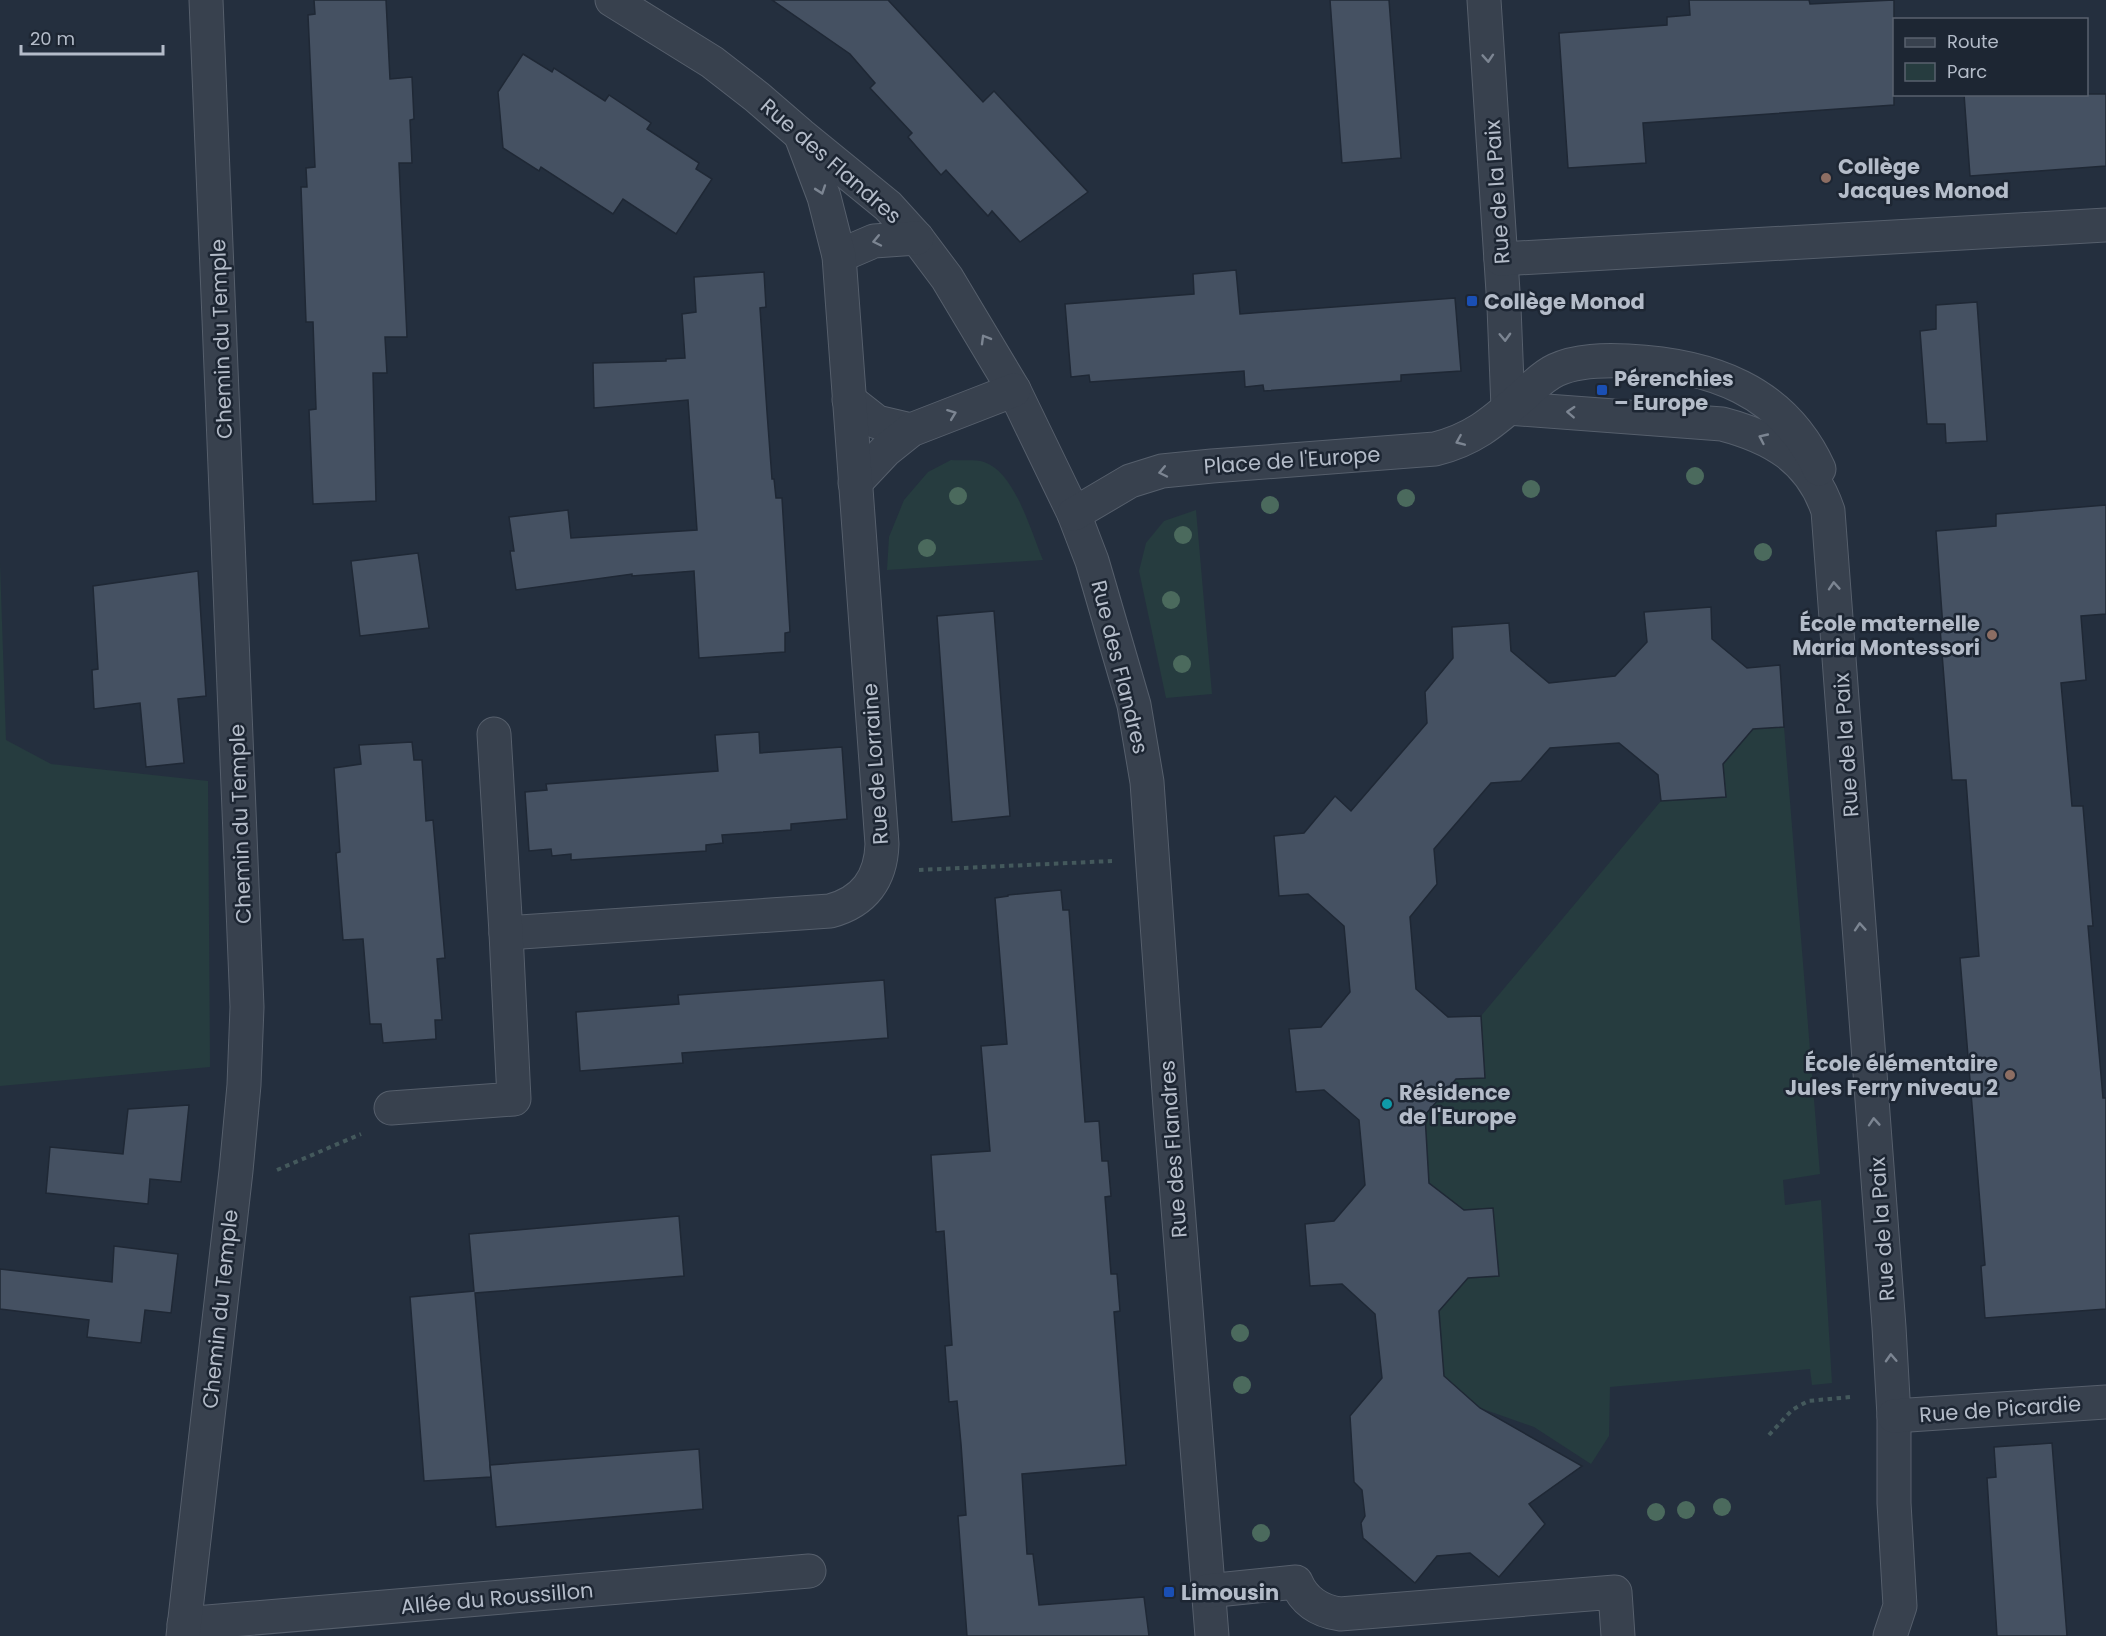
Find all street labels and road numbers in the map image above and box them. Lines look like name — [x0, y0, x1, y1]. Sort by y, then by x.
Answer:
street label: Rue des Flandres — [754, 92, 908, 230]
street label: Rue de la Paix — [1478, 119, 1516, 265]
street label: Chemin du Temple — [203, 238, 239, 440]
street label: Place de l'Europe — [1203, 439, 1381, 481]
street label: Rue des Flandres — [1084, 577, 1156, 757]
street label: Rue de la Paix — [1827, 672, 1865, 818]
street label: Rue de Lorraine — [855, 682, 895, 846]
street label: Chemin du Temple — [222, 723, 258, 925]
street label: Rue des Flandres — [1152, 1059, 1194, 1239]
street label: Rue de la Paix — [1863, 1156, 1901, 1302]
street label: Chemin du Temple — [195, 1208, 245, 1410]
street label: Rue de Picardie — [1918, 1389, 2082, 1429]
street label: Allée du Roussillon — [399, 1575, 595, 1621]

